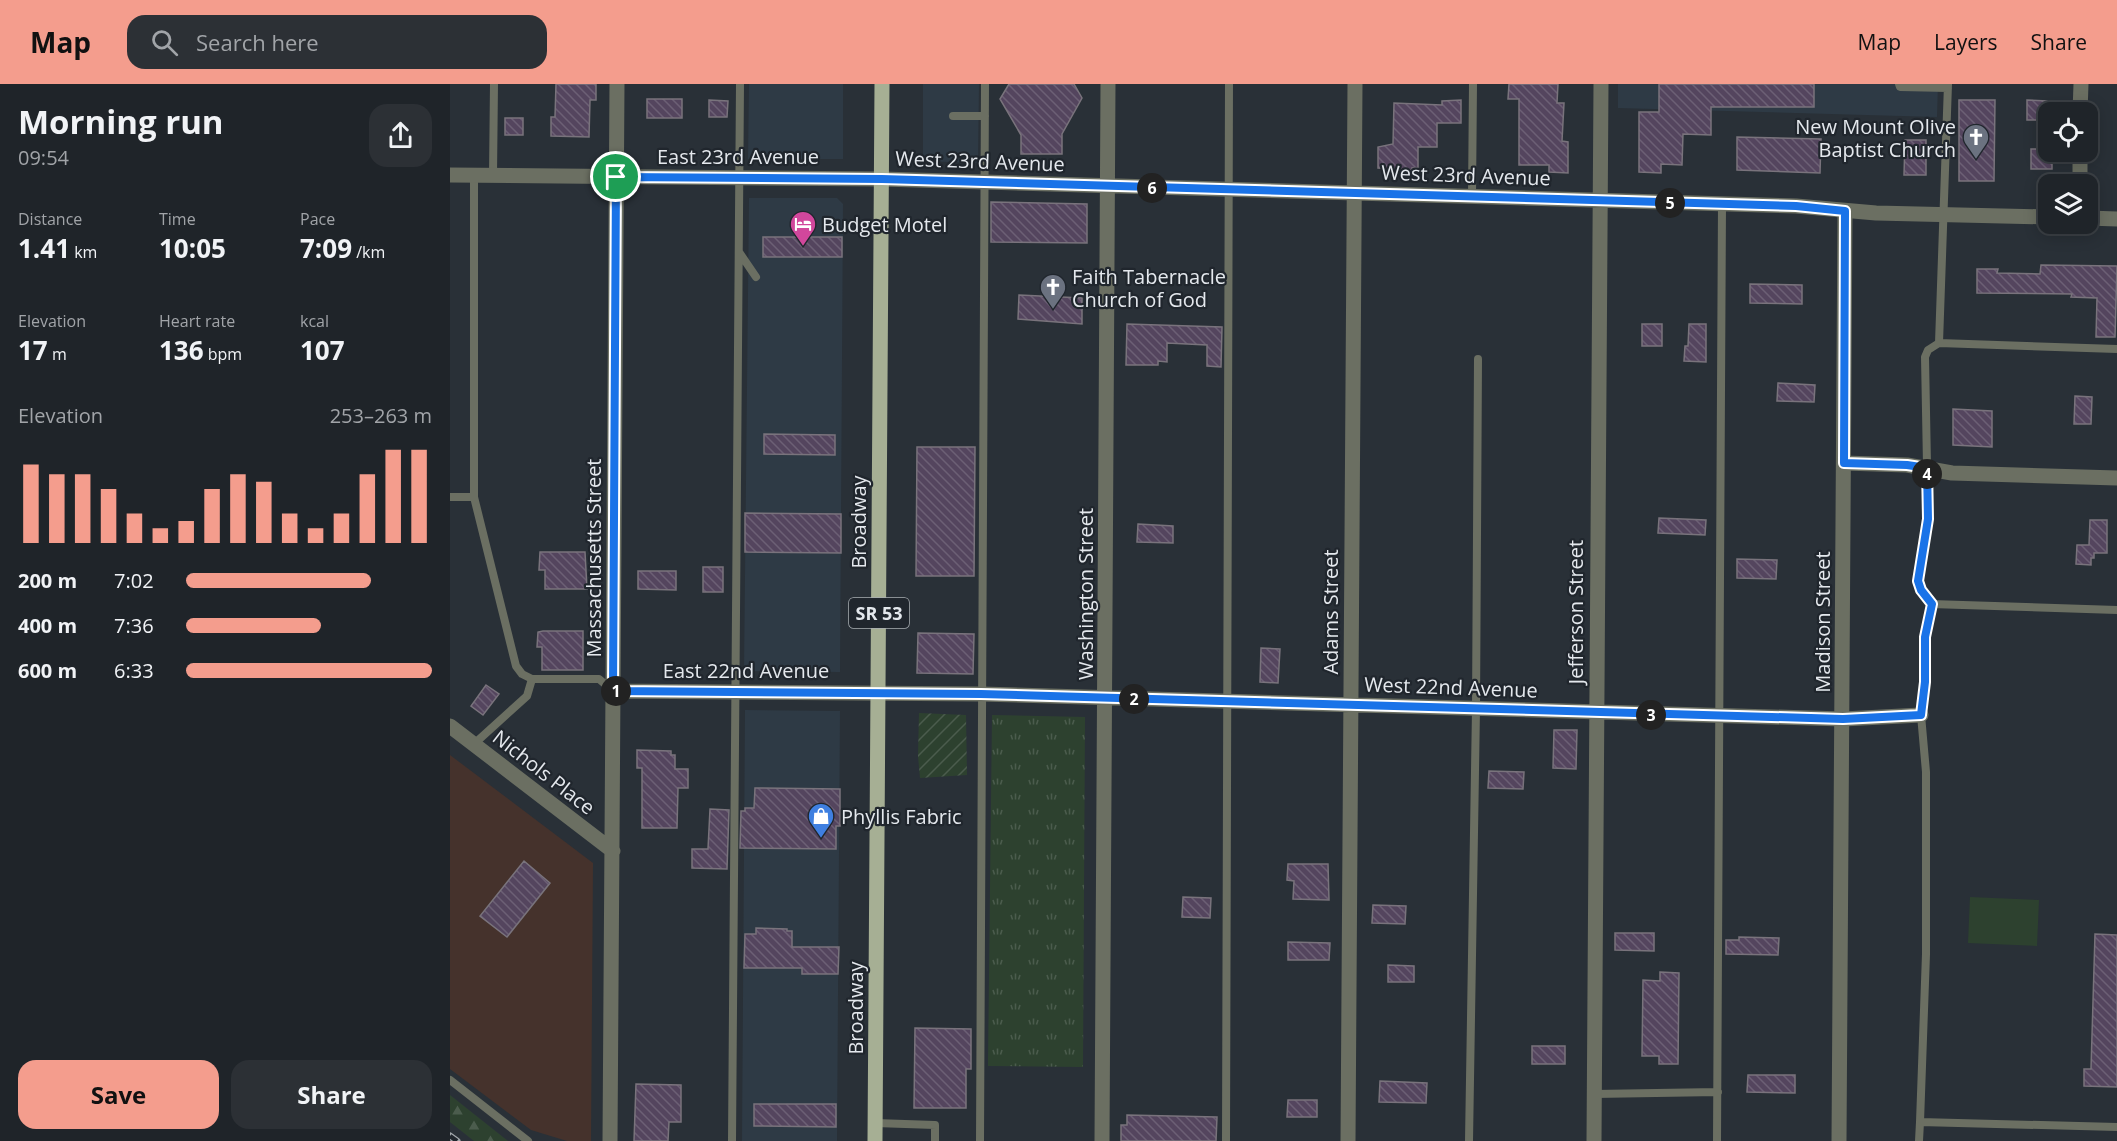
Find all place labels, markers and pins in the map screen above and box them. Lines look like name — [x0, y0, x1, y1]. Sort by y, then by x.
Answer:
place label: New Mount Olive Baptist Church — [1795, 113, 1956, 163]
church icon: New Mount Olive Baptist Church — [1961, 122, 1991, 160]
pin — [590, 151, 641, 202]
pin: 6 — [1137, 173, 1167, 203]
pin: 5 — [1655, 188, 1685, 218]
hotel icon: Budget Motel — [788, 209, 818, 247]
place label: Budget Motel — [822, 211, 947, 238]
place label: Faith Tabernacle Church of God — [1072, 263, 1226, 313]
church icon: Faith Tabernacle Church of God — [1038, 272, 1068, 310]
pin: 4 — [1912, 459, 1942, 489]
pin: 1 — [601, 676, 631, 706]
pin: 2 — [1119, 684, 1149, 714]
pin: 3 — [1636, 700, 1666, 730]
shop icon: Phyllis Fabric — [806, 801, 836, 839]
place label: Phyllis Fabric — [841, 803, 962, 830]

